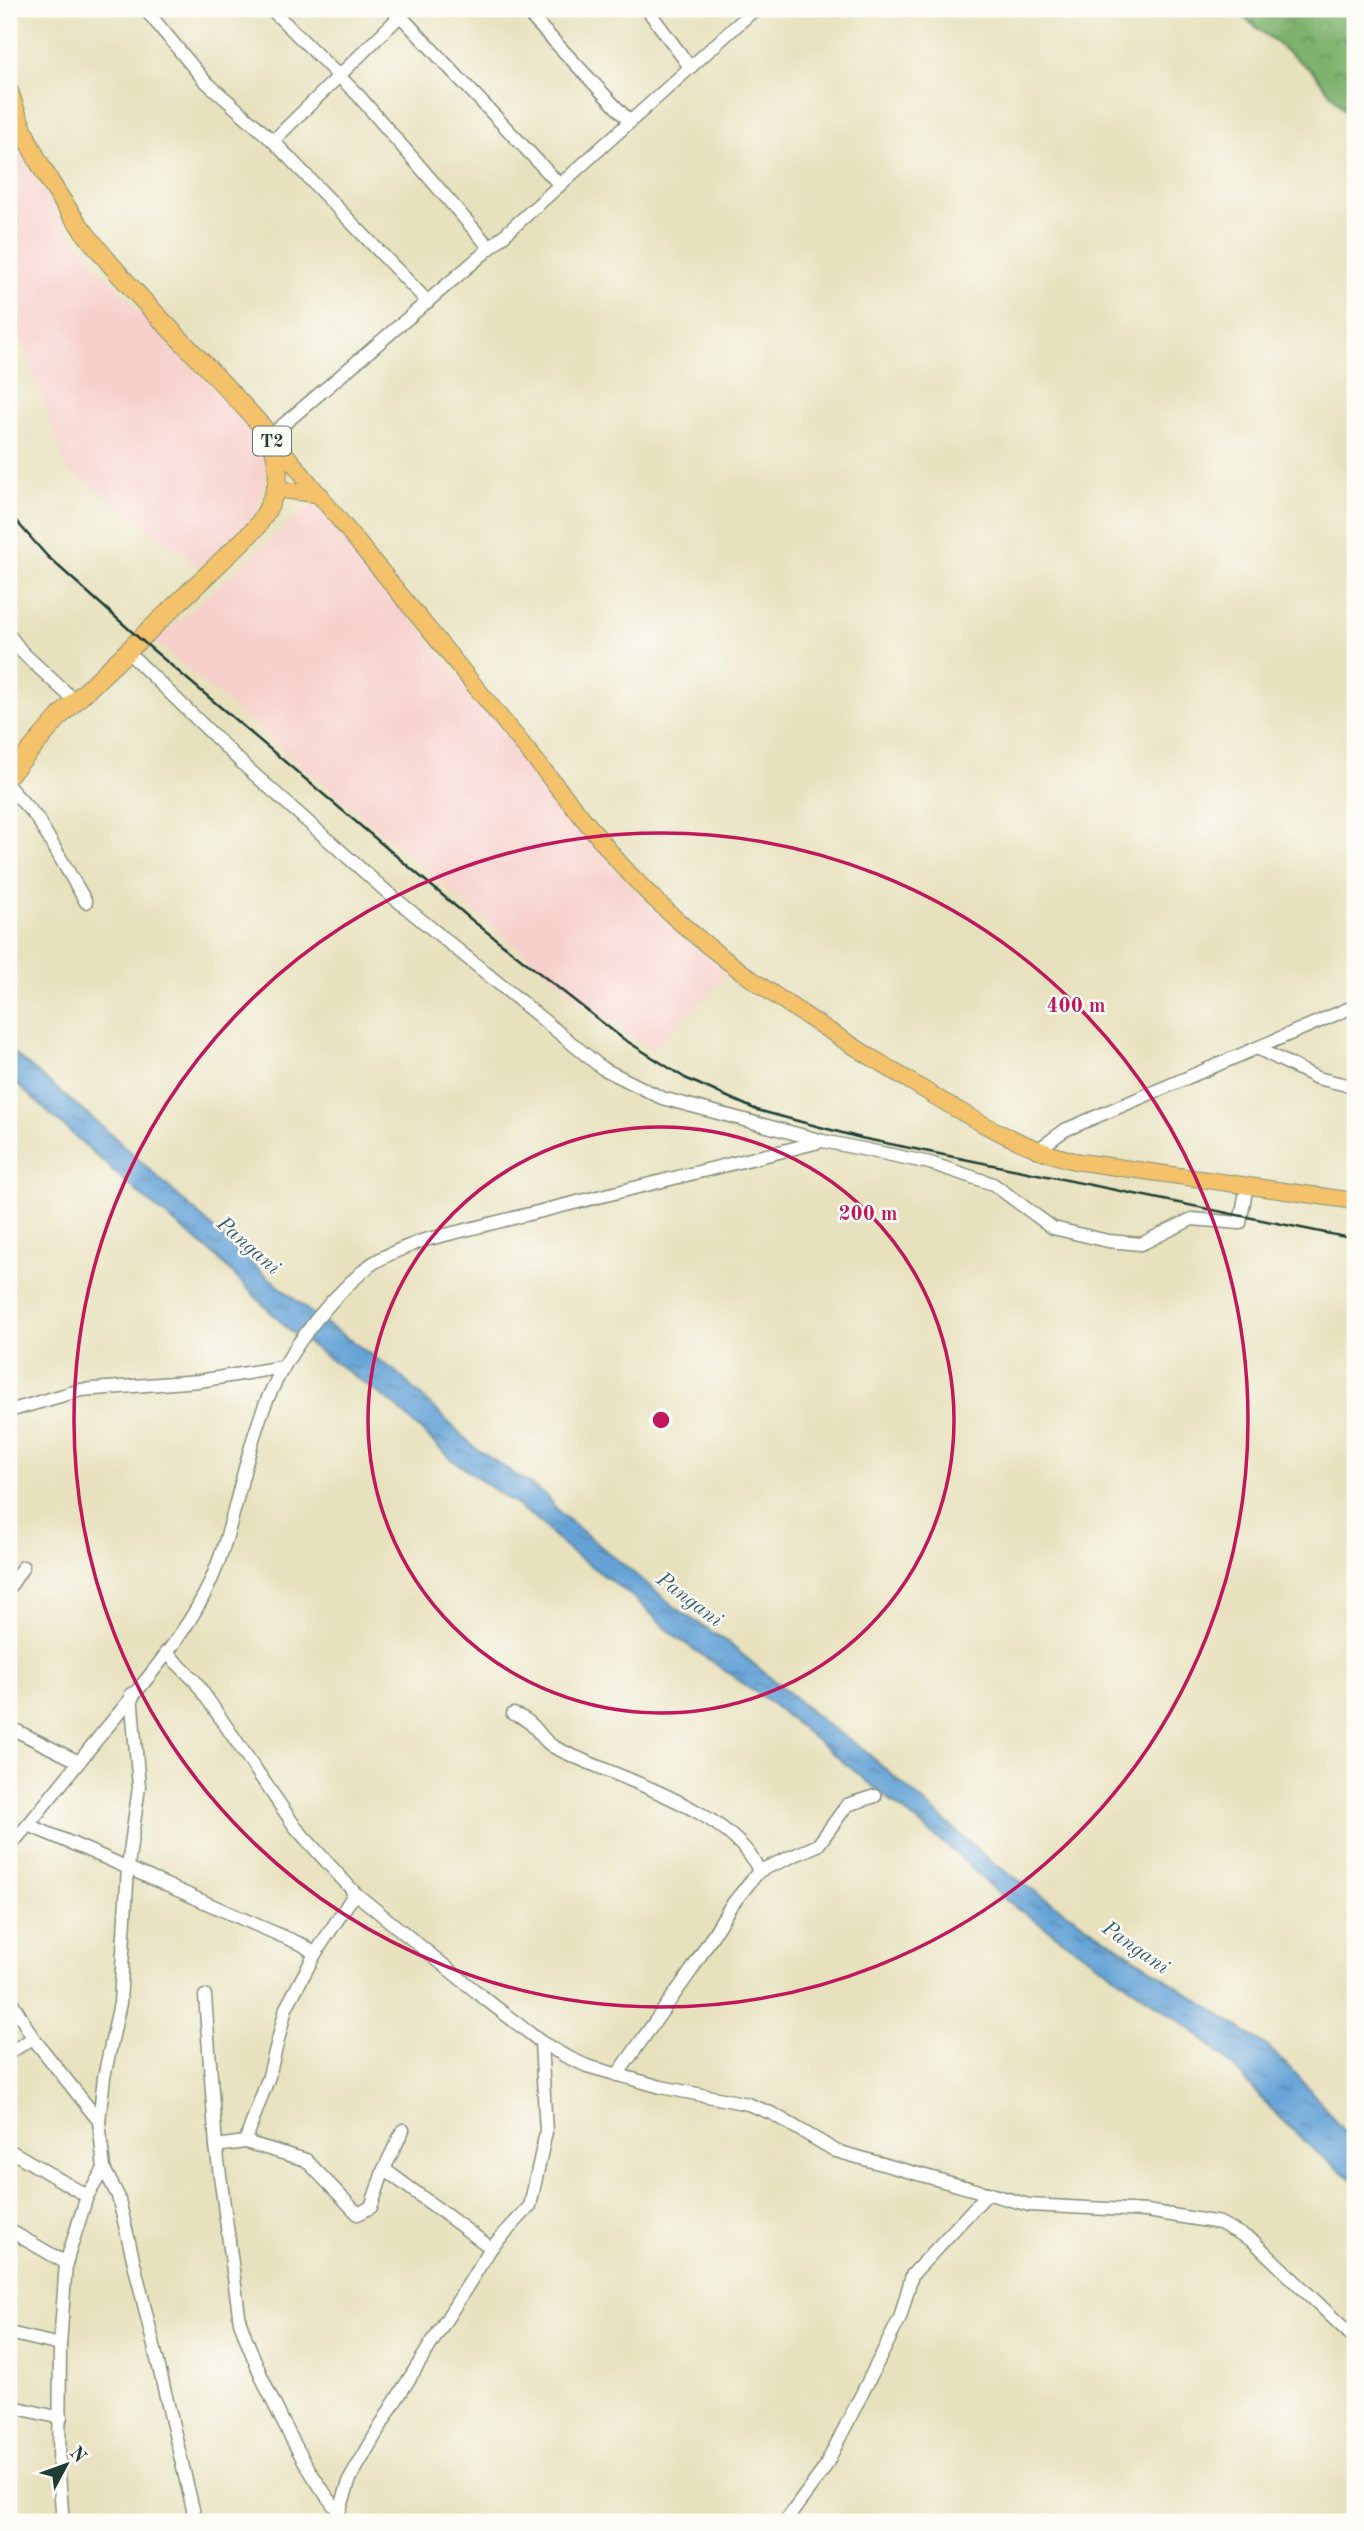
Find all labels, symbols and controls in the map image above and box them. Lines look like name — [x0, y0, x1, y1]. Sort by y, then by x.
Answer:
road number: T2 — [253, 426, 291, 456]
text: 400 m — [1046, 996, 1106, 1017]
text: 200 m — [838, 1204, 898, 1225]
water label: Pangani — [212, 1212, 284, 1279]
centre of rings — [649, 1408, 673, 1432]
water label: Pangani — [651, 1568, 726, 1632]
water label: Pangani — [1097, 1917, 1172, 1979]
north arrow — [32, 2430, 102, 2500]
text: N — [65, 2444, 89, 2468]

